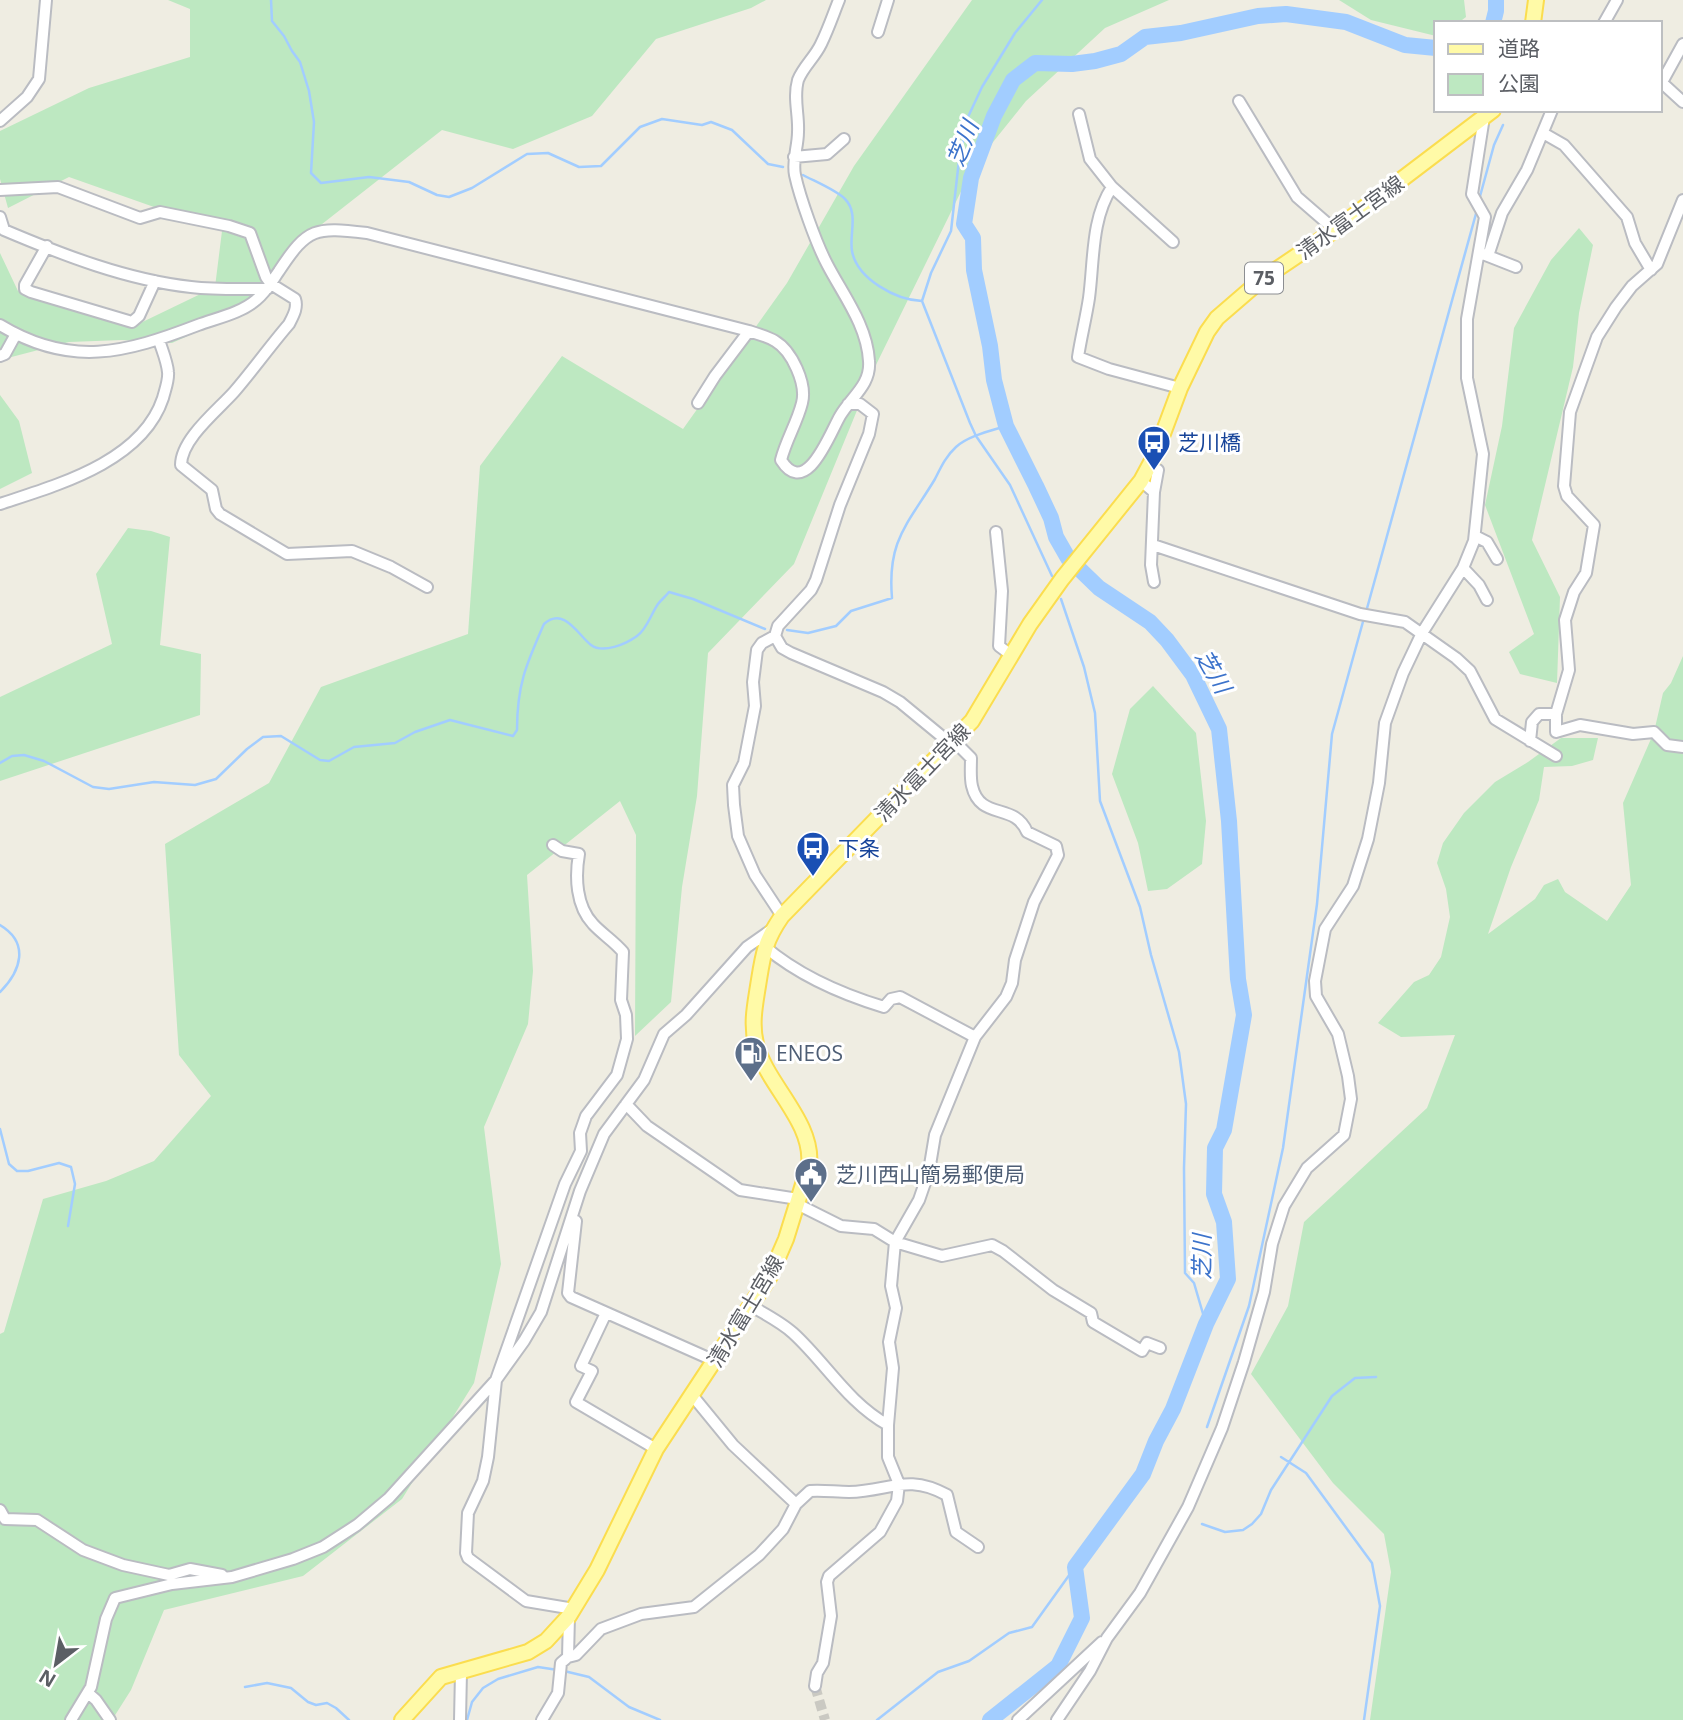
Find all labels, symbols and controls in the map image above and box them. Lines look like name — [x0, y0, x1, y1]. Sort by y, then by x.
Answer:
legend — [1434, 21, 1662, 112]
text: 道路 — [1498, 34, 1540, 62]
text: 公園 — [1498, 69, 1540, 97]
water label: 芝川 — [939, 113, 987, 170]
street label: 清水富士宮線 — [1291, 169, 1409, 265]
road number: 75 — [1245, 262, 1283, 294]
bus stop icon: 芝川橋 — [1135, 423, 1173, 472]
place label: 芝川橋 — [1178, 428, 1241, 456]
water label: 芝川 — [1189, 643, 1241, 702]
street label: 清水富士宮線 — [868, 717, 976, 827]
bus stop icon: 下条 — [794, 829, 832, 878]
place label: 下条 — [838, 834, 880, 862]
fuel station icon: ENEOS — [732, 1034, 770, 1083]
place label: ENEOS — [776, 1039, 843, 1067]
public building icon: 芝川西山簡易郵便局 — [792, 1155, 830, 1204]
place label: 芝川西山簡易郵便局 — [836, 1160, 1025, 1188]
water label: 芝川 — [1185, 1231, 1217, 1280]
street label: 清水富士宮線 — [701, 1250, 789, 1372]
north arrow — [21, 1629, 91, 1699]
text: N — [34, 1663, 61, 1694]

